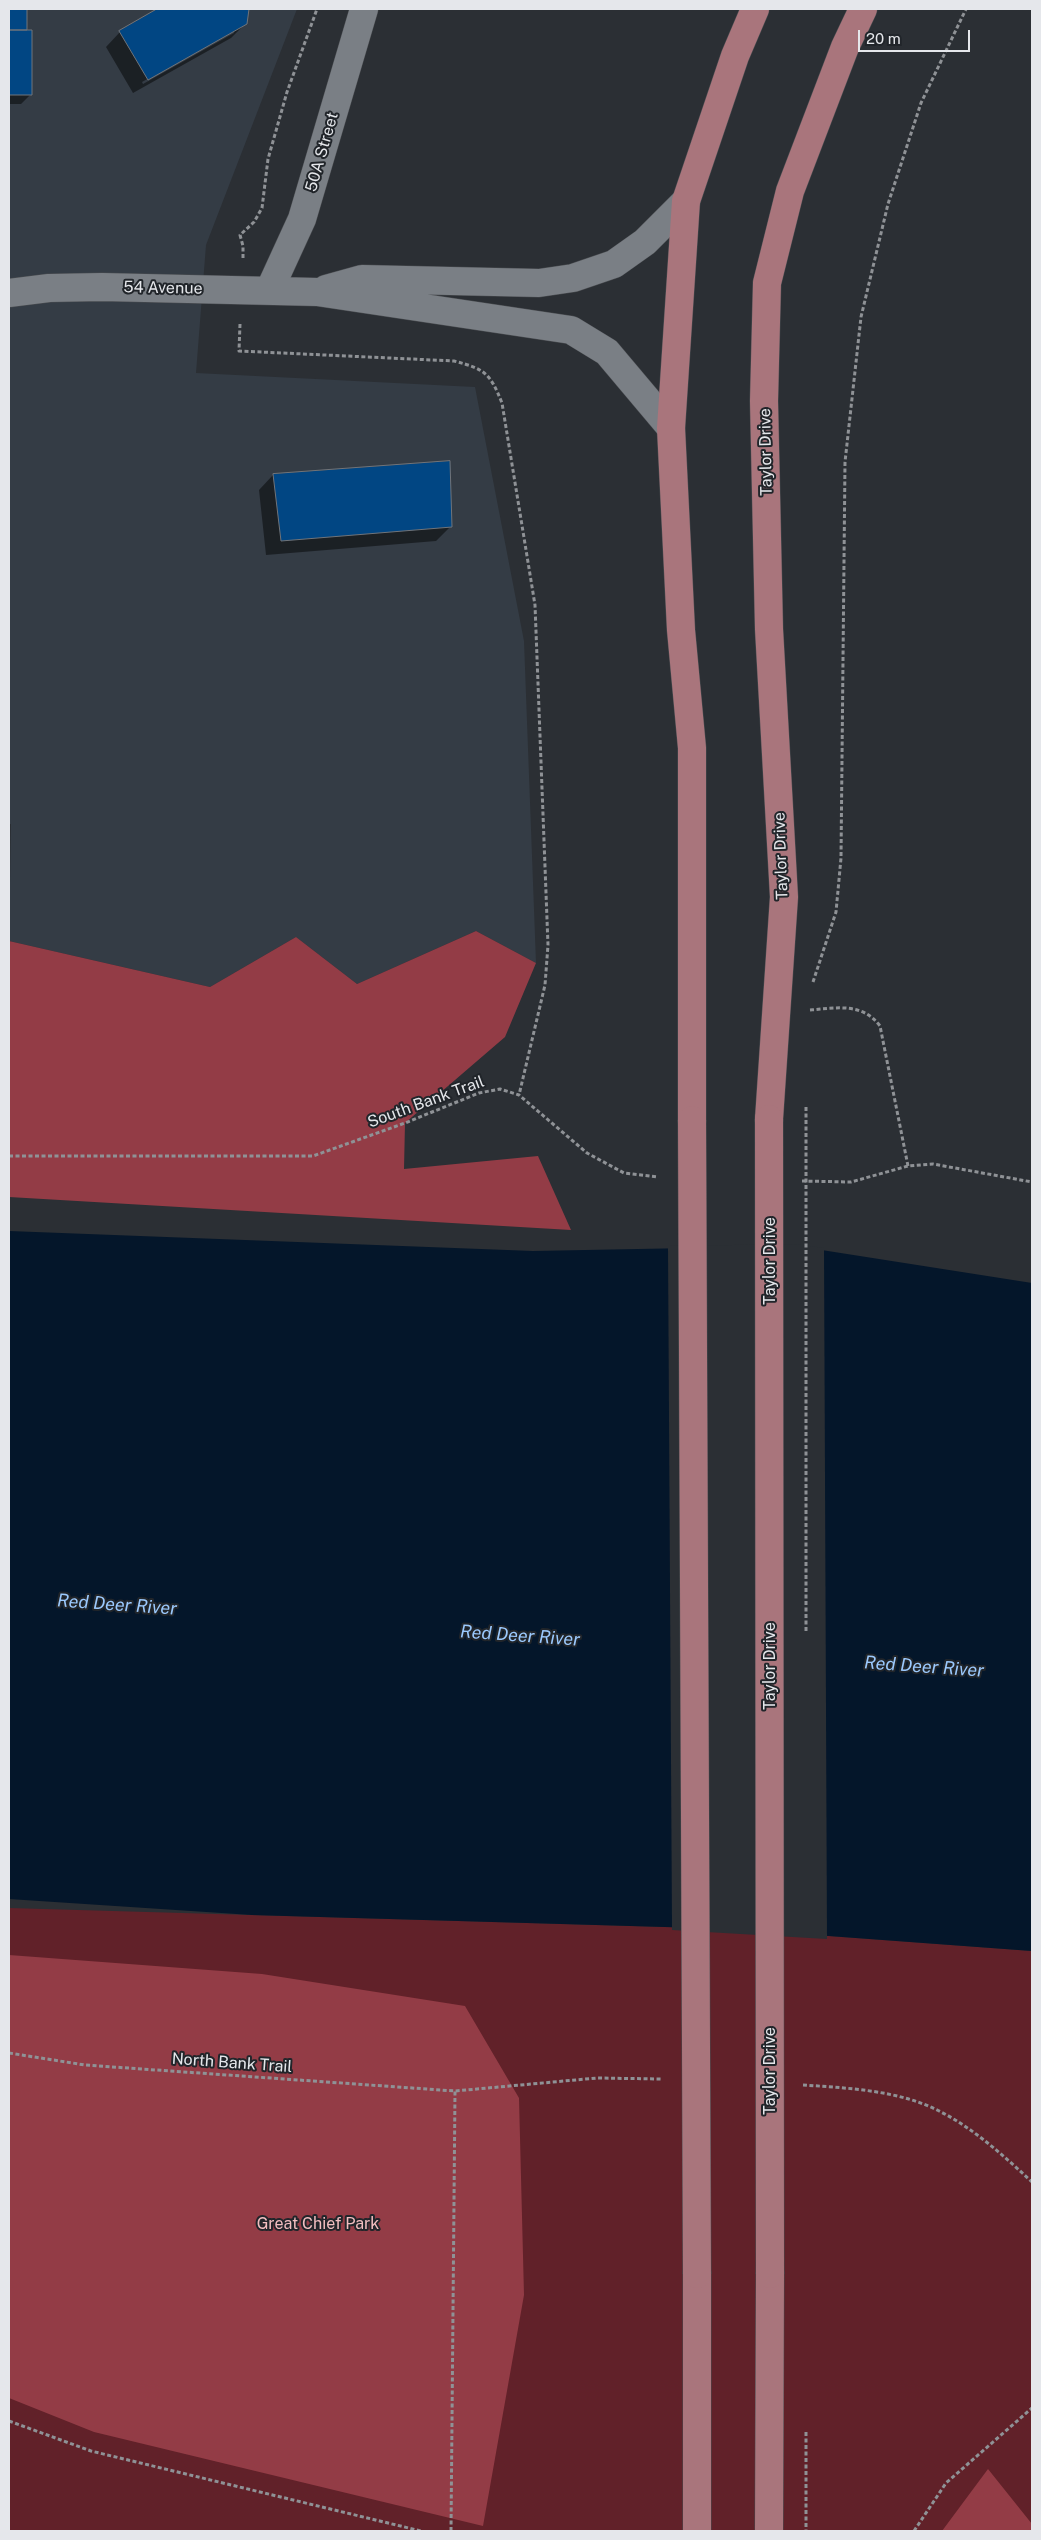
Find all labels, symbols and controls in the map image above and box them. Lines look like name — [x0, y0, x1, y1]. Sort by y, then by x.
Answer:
scale bar — [861, 20, 974, 52]
text: 20 m — [866, 30, 901, 47]
street label: 50A Street — [301, 110, 343, 194]
street label: 54 Avenue — [123, 278, 203, 298]
street label: Taylor Drive — [756, 408, 776, 496]
street label: Taylor Drive — [770, 812, 792, 900]
street label: South Bank Trail — [365, 1072, 487, 1132]
street label: Taylor Drive — [760, 1217, 780, 1305]
water label: Red Deer River — [56, 1590, 178, 1620]
water label: Red Deer River — [459, 1621, 581, 1651]
street label: Taylor Drive — [760, 1622, 780, 1710]
water label: Red Deer River — [863, 1652, 985, 1682]
street label: Taylor Drive — [760, 2027, 780, 2115]
street label: North Bank Trail — [171, 2049, 293, 2077]
park label: Great Chief Park — [257, 2214, 379, 2234]

